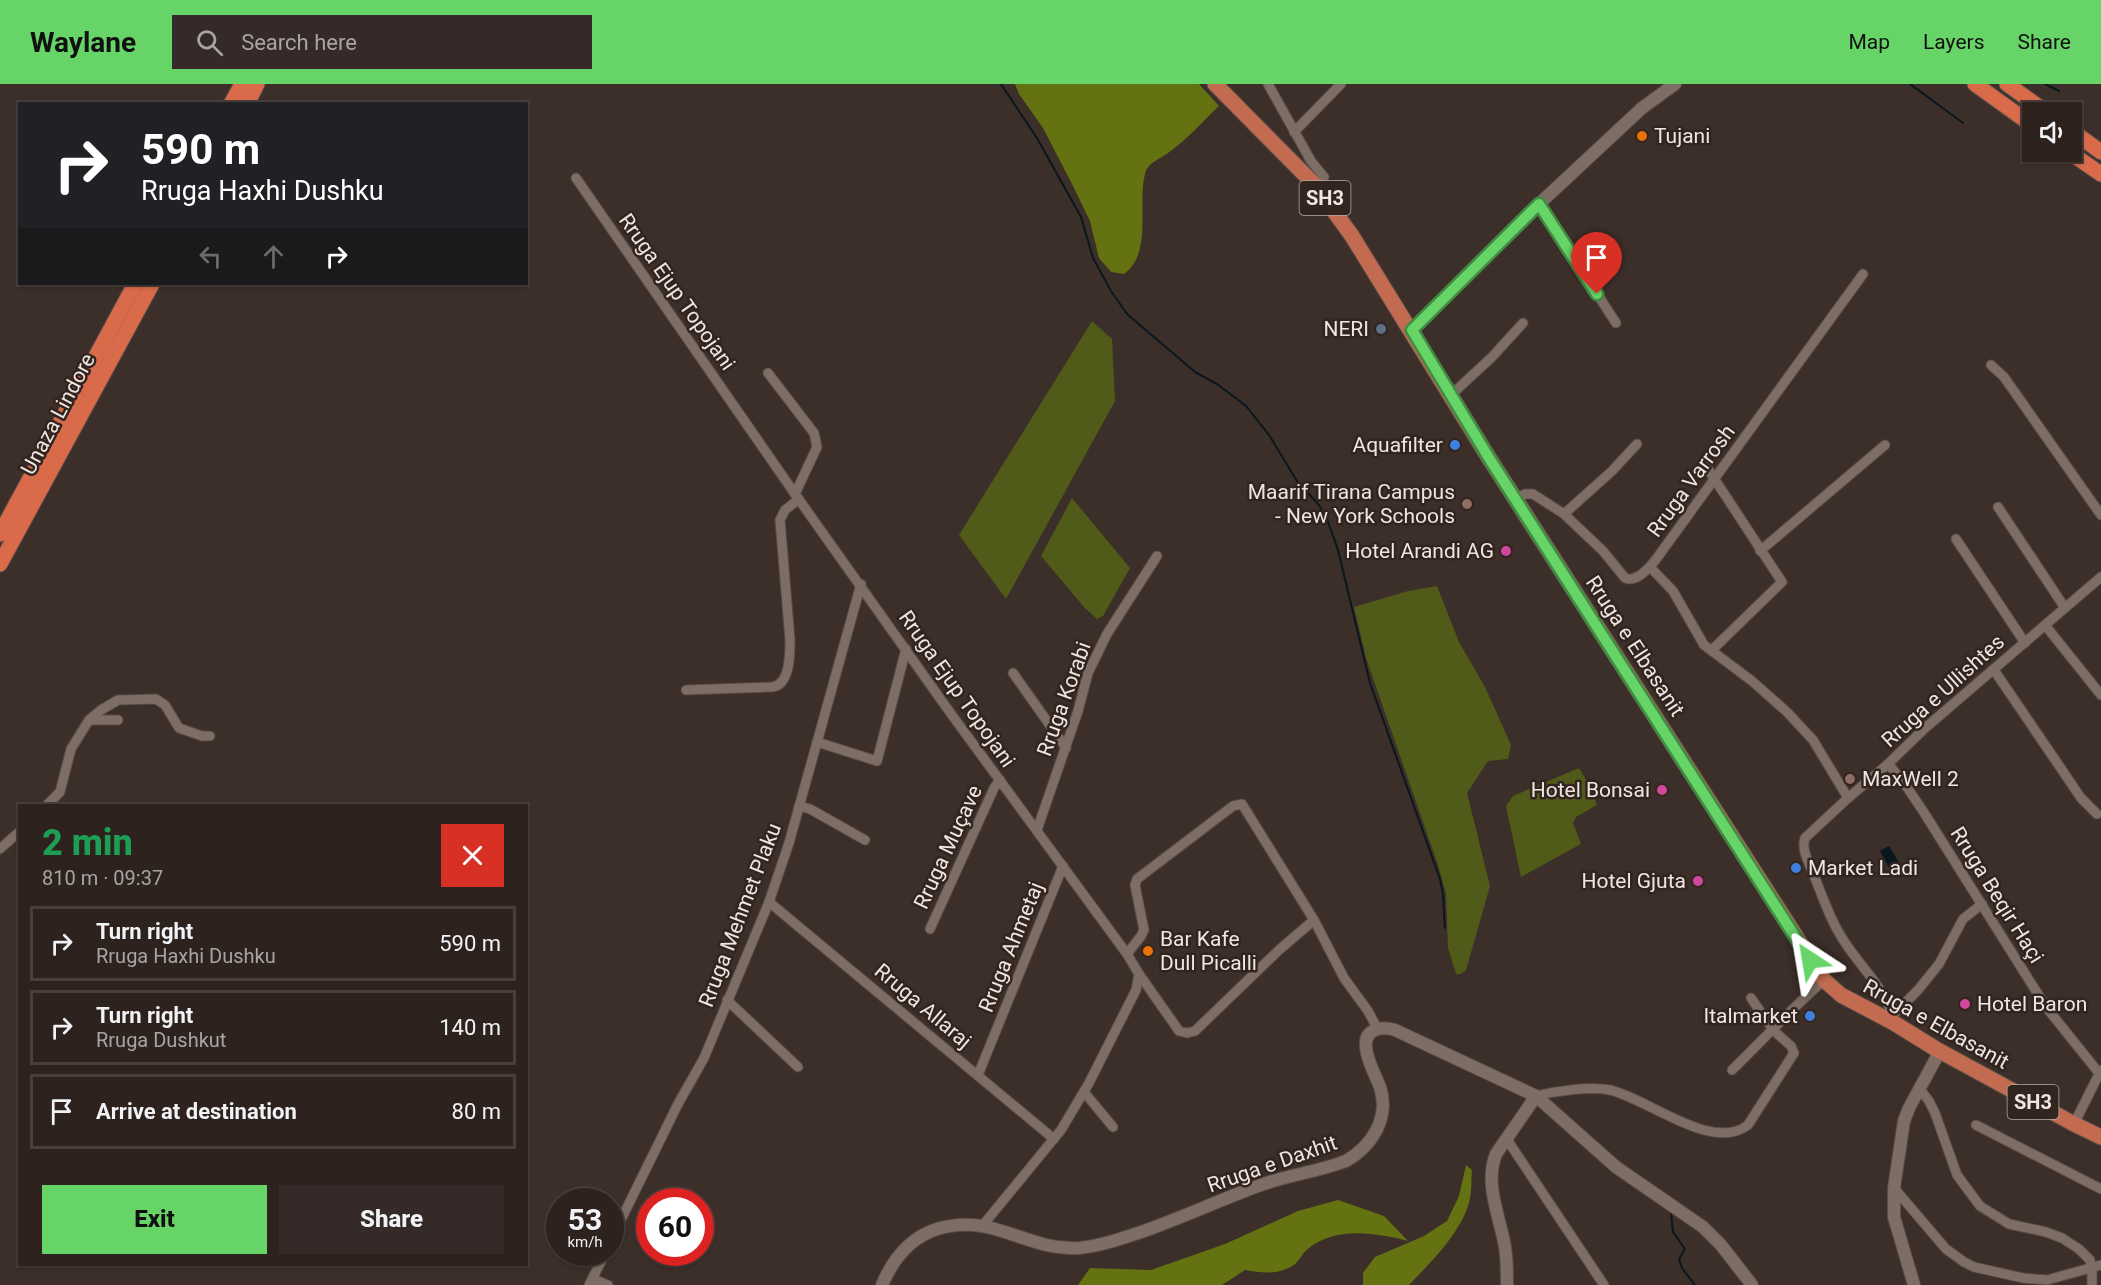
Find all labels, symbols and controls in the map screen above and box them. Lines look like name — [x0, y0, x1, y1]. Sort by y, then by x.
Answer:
search box — [172, 15, 592, 69]
text: Waylane — [30, 26, 136, 59]
icon: search — [193, 26, 226, 59]
text: Search here — [241, 30, 357, 55]
text: Map — [1848, 30, 1890, 54]
text: Layers — [1923, 30, 1984, 54]
text: Share — [2017, 30, 2071, 54]
map controls — [2022, 102, 2082, 162]
button: sound — [2022, 102, 2082, 162]
place label: Tujani — [1654, 124, 1710, 148]
text: 590 m — [141, 125, 260, 174]
icon: right — [42, 126, 120, 204]
marker: Tujani — [1635, 129, 1649, 143]
text: Rruga Haxhi Dushku — [141, 175, 384, 207]
road number: SH3 — [1300, 181, 1350, 215]
street label: Rruga Ejup Topojani — [614, 209, 740, 375]
pin — [1571, 232, 1622, 294]
icon: left — [194, 240, 227, 273]
icon: ahead — [257, 240, 290, 273]
icon: right — [320, 240, 353, 273]
icon: arrive — [1580, 241, 1613, 274]
place label: NERI — [1323, 317, 1369, 341]
marker: NERI — [1374, 322, 1388, 336]
street label: Unaza Lindore — [16, 349, 100, 479]
street label: Rruga Varrosh — [1642, 420, 1740, 542]
place label: Aquafilter — [1352, 433, 1443, 457]
marker: Aquafilter — [1448, 438, 1462, 452]
place label: Maarif Tirana Campus - New York Schools — [1248, 480, 1455, 528]
marker: Maarif Tirana Campus - New York Schools — [1460, 497, 1474, 511]
place label: Hotel Arandi AG — [1345, 539, 1494, 563]
marker: Hotel Arandi AG — [1499, 544, 1513, 558]
street label: Rruga e Elbasanit — [1581, 571, 1689, 721]
street label: Rruga Ejup Topojani — [894, 606, 1020, 772]
street label: Rruga e Ullishtes — [1877, 630, 2009, 752]
street label: Rruga Korabi — [1032, 639, 1096, 759]
place label: MaxWell 2 — [1862, 767, 1959, 791]
marker: MaxWell 2 — [1843, 772, 1857, 786]
place label: Hotel Bonsai — [1531, 778, 1650, 802]
street label: Rruga Muçave — [909, 781, 987, 913]
marker: Hotel Bonsai — [1655, 783, 1669, 797]
street label: Rruga Mehmet Plaku — [694, 820, 786, 1010]
text: 2 min — [42, 822, 133, 864]
street label: Rruga Beqir Haçi — [1945, 822, 2049, 968]
button: close — [441, 824, 504, 887]
place label: Market Ladi — [1808, 856, 1918, 880]
marker: Market Ladi — [1789, 861, 1803, 875]
text: 810 m · 09:37 — [42, 866, 163, 890]
place label: Hotel Gjuta — [1582, 869, 1686, 893]
marker: Hotel Gjuta — [1691, 874, 1705, 888]
street label: Rruga Ahmetaj — [974, 878, 1048, 1016]
text: Turn right — [96, 919, 193, 944]
icon: right — [45, 927, 78, 960]
place label: Bar Kafe Dull Picalli — [1160, 927, 1257, 975]
position arrow — [1778, 928, 1842, 992]
text: 590 m — [439, 931, 501, 956]
text: Rruga Haxhi Dushku — [96, 944, 276, 968]
marker: Bar Kafe Dull Picalli — [1141, 944, 1155, 958]
street label: Rruga Allaraj — [870, 959, 976, 1053]
street label: Rruga e Elbasanit — [1859, 974, 2013, 1074]
place label: Hotel Baron — [1977, 992, 2087, 1016]
marker: Hotel Baron — [1958, 997, 1972, 1011]
text: Turn right — [96, 1003, 193, 1028]
place label: Italmarket — [1703, 1004, 1798, 1028]
marker: Italmarket — [1803, 1009, 1817, 1023]
icon: right — [45, 1011, 78, 1044]
text: 140 m — [439, 1015, 501, 1040]
text: Rruga Dushkut — [96, 1028, 226, 1052]
road number: SH3 — [2008, 1085, 2058, 1119]
icon: arrive — [45, 1095, 78, 1128]
text: Arrive at destination — [96, 1099, 297, 1124]
text: 80 m — [452, 1099, 501, 1124]
street label: Rruga e Daxhit — [1204, 1131, 1340, 1197]
button: Exit — [42, 1185, 267, 1254]
button: Share — [279, 1185, 504, 1254]
speed limit sign: 60 — [636, 1188, 714, 1266]
text: 53 — [568, 1202, 602, 1237]
text: km/h — [567, 1233, 603, 1251]

